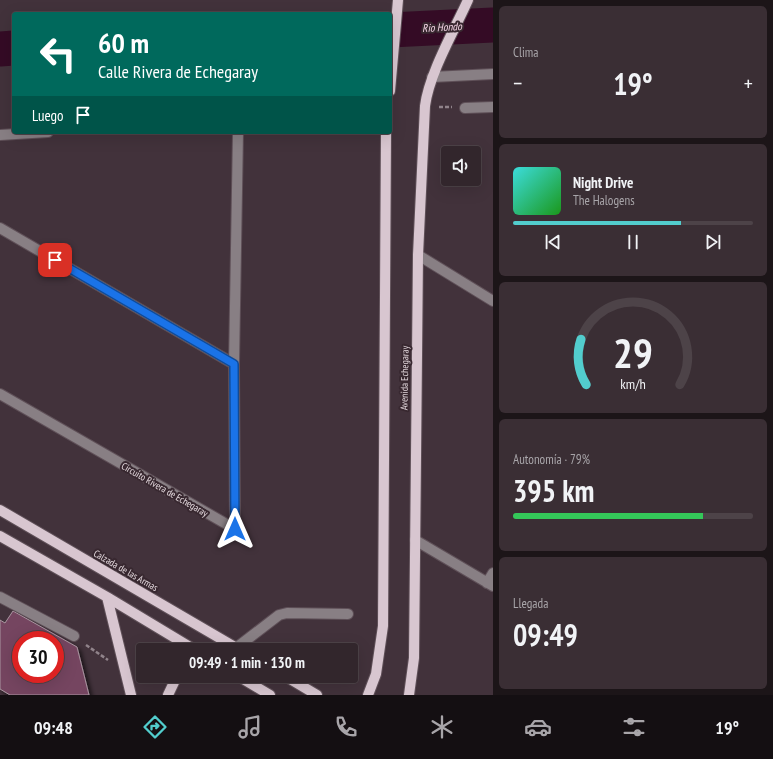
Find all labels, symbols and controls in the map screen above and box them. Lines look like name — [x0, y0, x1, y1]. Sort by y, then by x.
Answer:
water label: Rio Hondo — [422, 19, 463, 35]
text: 60 m — [98, 24, 149, 61]
icon: left — [32, 28, 84, 80]
text: Clima — [513, 44, 538, 61]
text: Calle Rivera de Echegaray — [98, 60, 258, 83]
text: 19° — [613, 64, 653, 103]
text: − — [513, 69, 522, 97]
text: + — [744, 69, 753, 97]
icon: arrive — [72, 104, 94, 126]
text: Luego — [32, 106, 64, 125]
map controls — [441, 146, 481, 186]
button: sound — [441, 146, 481, 186]
text: Night Drive — [573, 173, 633, 192]
text: The Halogens — [573, 192, 635, 209]
icon: previous — [542, 231, 564, 253]
icon: pause — [622, 231, 644, 253]
icon: next — [702, 231, 724, 253]
pin — [38, 243, 72, 277]
icon: arrive — [44, 249, 66, 271]
text: 29 — [613, 326, 653, 379]
street label: Avenida Echegaray — [397, 345, 412, 410]
text: km/h — [620, 374, 646, 393]
text: Autonomía · 79% — [513, 451, 590, 468]
street label: Circuito Rivera de Echegaray — [119, 459, 211, 520]
text: 395 km — [513, 471, 594, 510]
position arrow — [214, 508, 256, 550]
street label: Calzada de las Armas — [91, 547, 161, 594]
text: Llegada — [513, 595, 548, 612]
text: 09:49 — [513, 615, 578, 654]
speed limit sign: 30 — [12, 631, 64, 683]
text: 09:49 · 1 min · 130 m — [189, 653, 305, 672]
icon: directions — [141, 713, 169, 741]
icon: music — [236, 713, 264, 741]
icon: phone — [332, 713, 360, 741]
icon: climate — [428, 713, 456, 741]
icon: car — [524, 713, 552, 741]
icon: filters — [620, 713, 648, 741]
text: 09:48 — [34, 716, 73, 739]
text: 19° — [715, 716, 739, 739]

